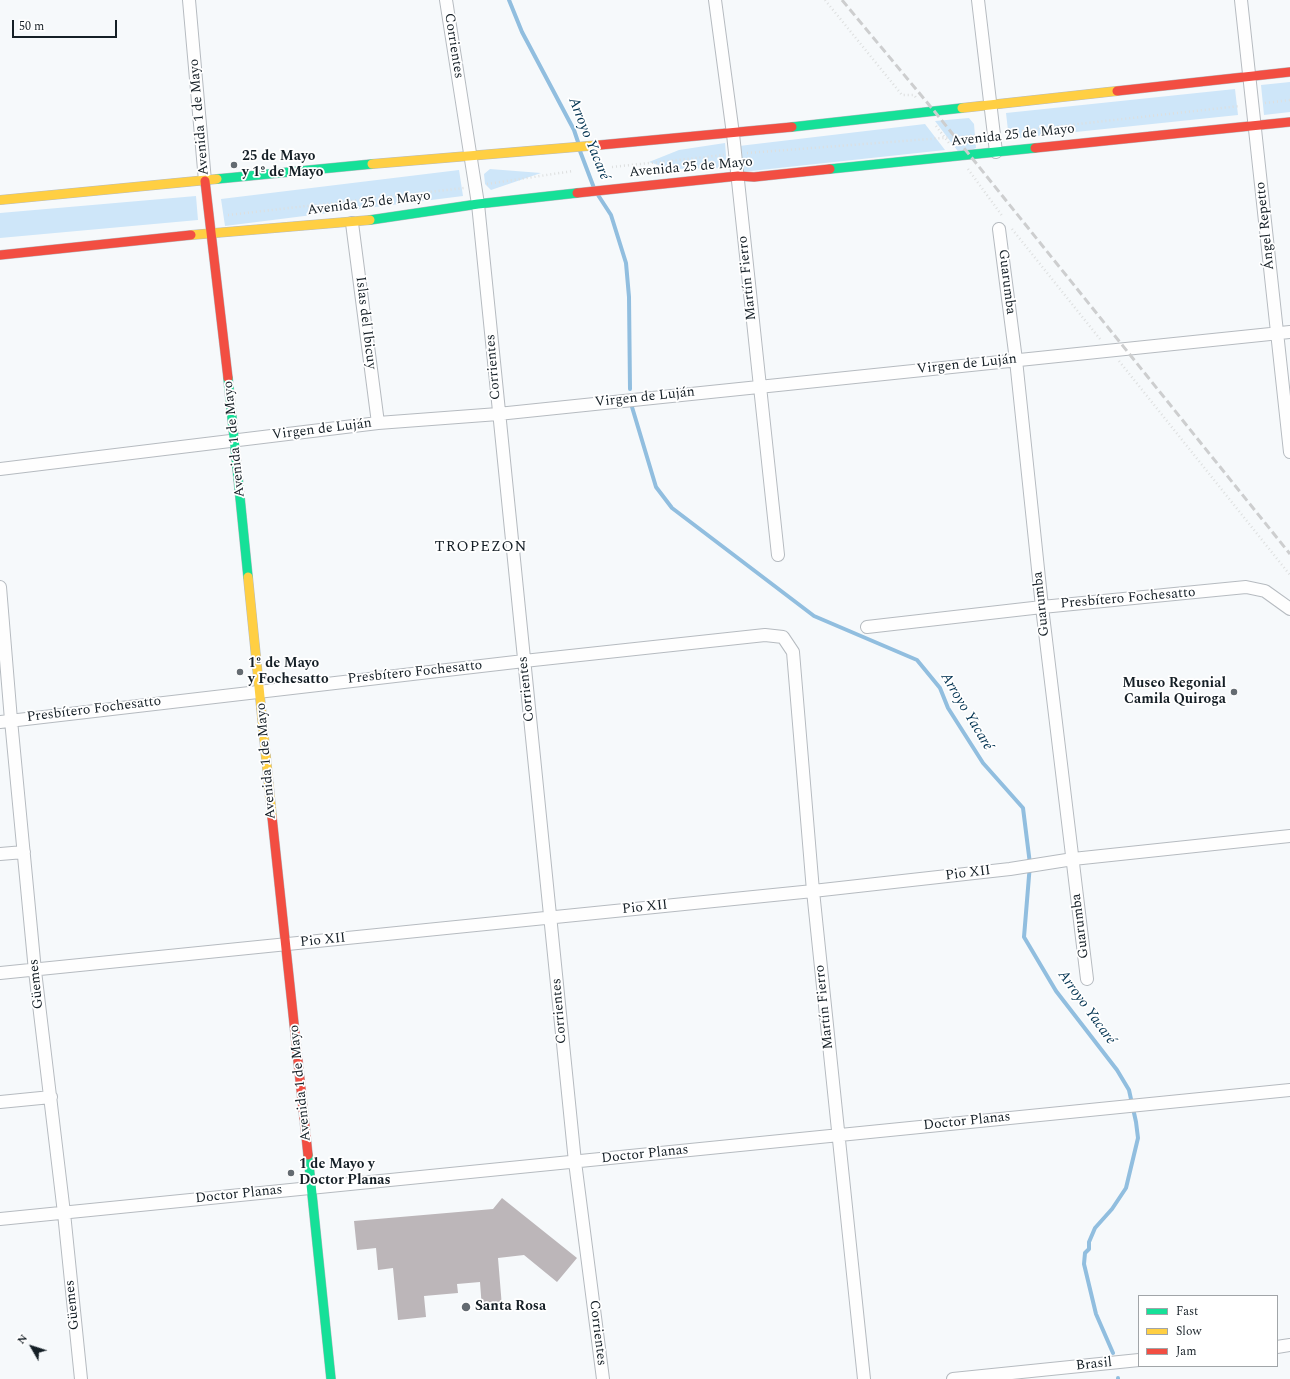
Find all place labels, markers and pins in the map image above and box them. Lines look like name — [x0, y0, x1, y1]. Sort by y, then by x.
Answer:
place label: 25 de Mayo y 1º de Mayo — [242, 149, 323, 182]
marker: 25 de Mayo y 1º de Mayo — [229, 160, 239, 170]
place label: 1º de Mayo y Fochesatto — [248, 656, 329, 688]
marker: 1º de Mayo y Fochesatto — [235, 667, 245, 677]
place label: Museo Regonial Camila Quiroga — [1122, 676, 1226, 708]
marker: Museo Regonial Camila Quiroga — [1229, 687, 1239, 697]
place label: 1 de Mayo y Doctor Planas — [299, 1157, 391, 1190]
marker: 1 de Mayo y Doctor Planas — [286, 1168, 296, 1178]
place label: Santa Rosa — [475, 1299, 546, 1315]
marker: Santa Rosa — [460, 1301, 472, 1313]

